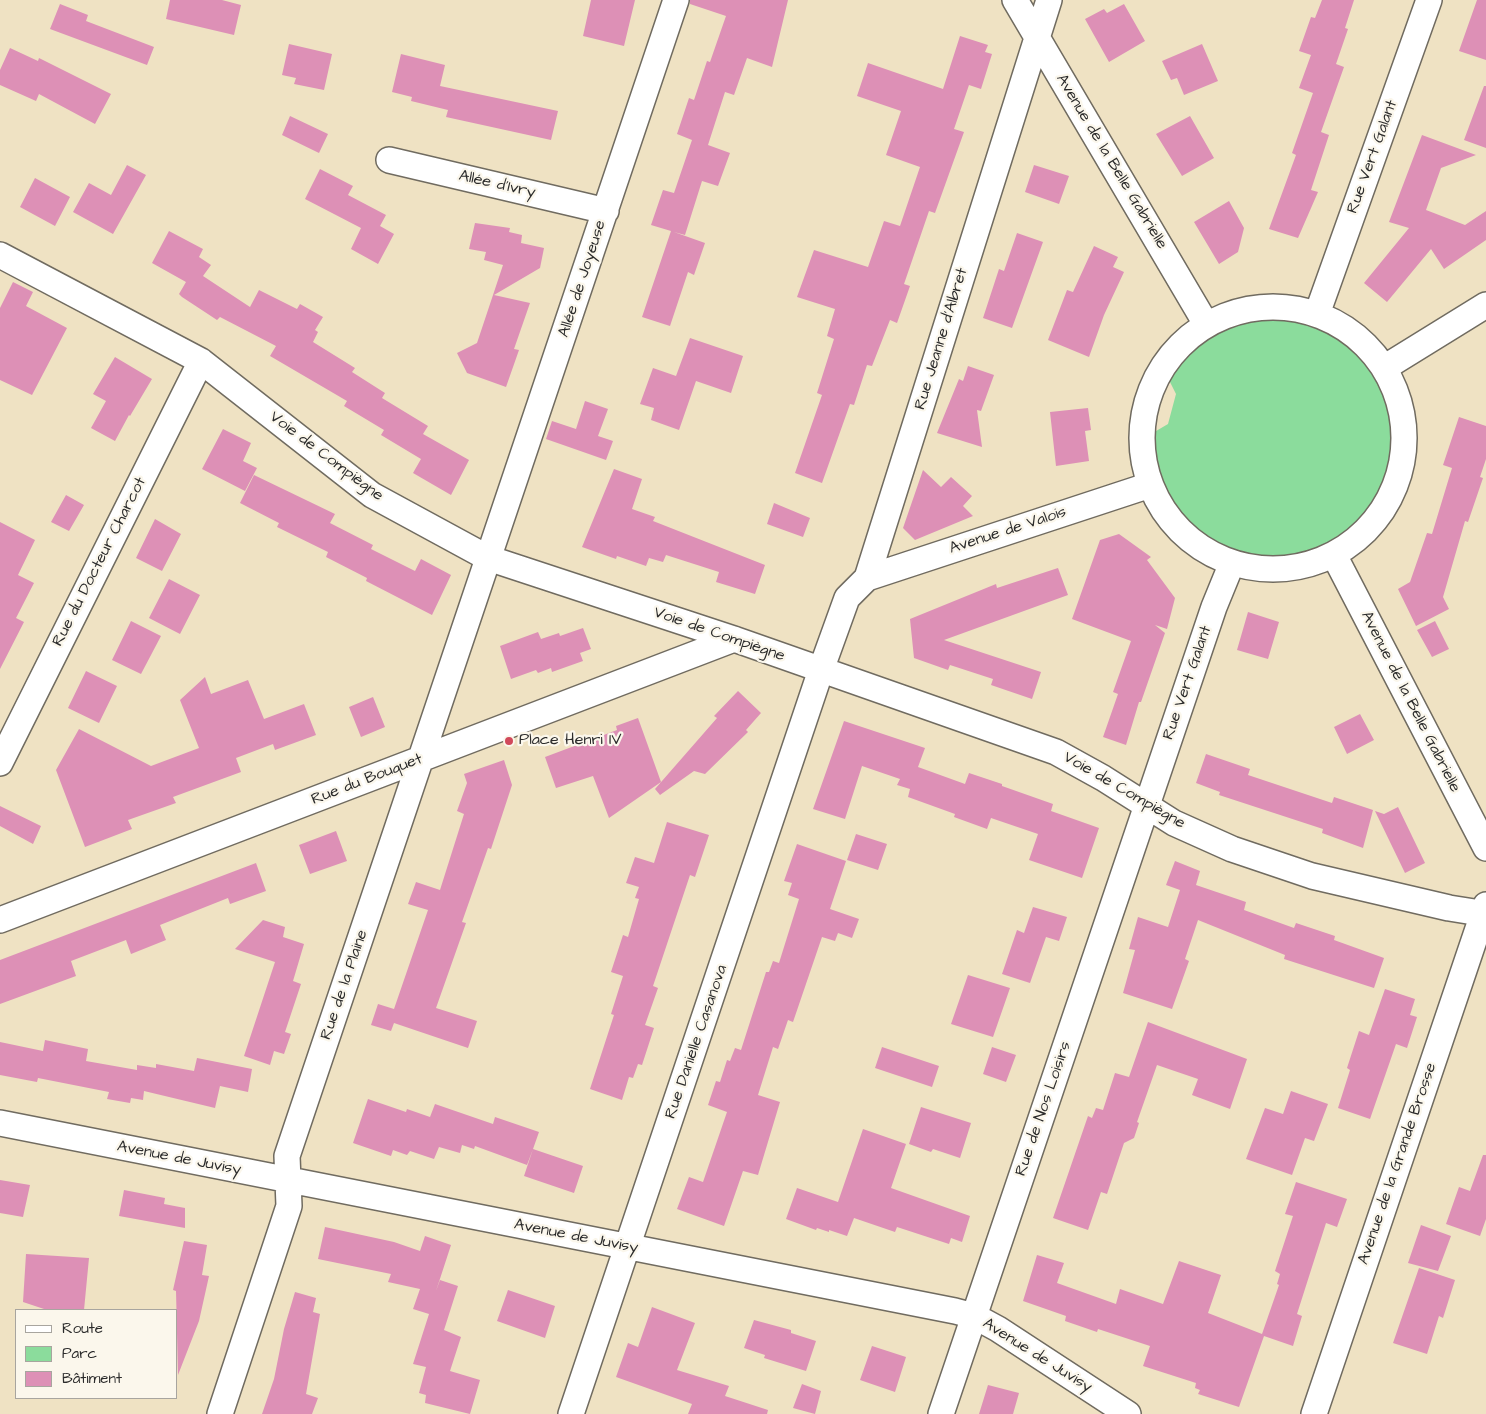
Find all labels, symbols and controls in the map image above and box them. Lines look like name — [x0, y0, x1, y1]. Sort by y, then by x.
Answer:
street label: Avenue de la Belle Gabrielle — [1051, 71, 1171, 253]
street label: Rue Vert Galant — [1344, 98, 1402, 216]
street label: Allée d'Ivry — [457, 167, 537, 203]
street label: Allée de Joyeuse — [555, 218, 611, 340]
street label: Rue Jeanne d'Albret — [911, 266, 973, 412]
street label: Voie de Compiègne — [265, 408, 387, 506]
street label: Rue du Docteur Charcot — [49, 474, 151, 650]
street label: Avenue de Valois — [947, 503, 1069, 559]
street label: Voie de Compiègne — [651, 604, 787, 666]
street label: Avenue de la Belle Gabrielle — [1356, 608, 1464, 796]
street label: Rue Vert Galant — [1159, 623, 1217, 743]
place label: Place Henri IV — [519, 731, 622, 751]
marker: Place Henri IV — [503, 735, 515, 747]
street label: Voie de Compiègne — [1060, 748, 1188, 834]
street label: Rue du Bouquet — [309, 750, 425, 810]
street label: Rue de la Plaine — [317, 928, 373, 1042]
street label: Rue Danielle Casanova — [662, 963, 732, 1121]
street label: Rue de Nos Loisirs — [1012, 1039, 1076, 1179]
street label: Avenue de la Grande Brosse — [1354, 1061, 1442, 1267]
street label: Avenue de Juvisy — [115, 1138, 243, 1180]
street label: Avenue de Juvisy — [512, 1216, 640, 1258]
legend — [15, 1309, 178, 1399]
street label: Avenue de Juvisy — [979, 1315, 1095, 1397]
text: Route — [62, 1318, 103, 1339]
text: Parc — [62, 1343, 97, 1364]
text: Bâtiment — [62, 1368, 122, 1389]

